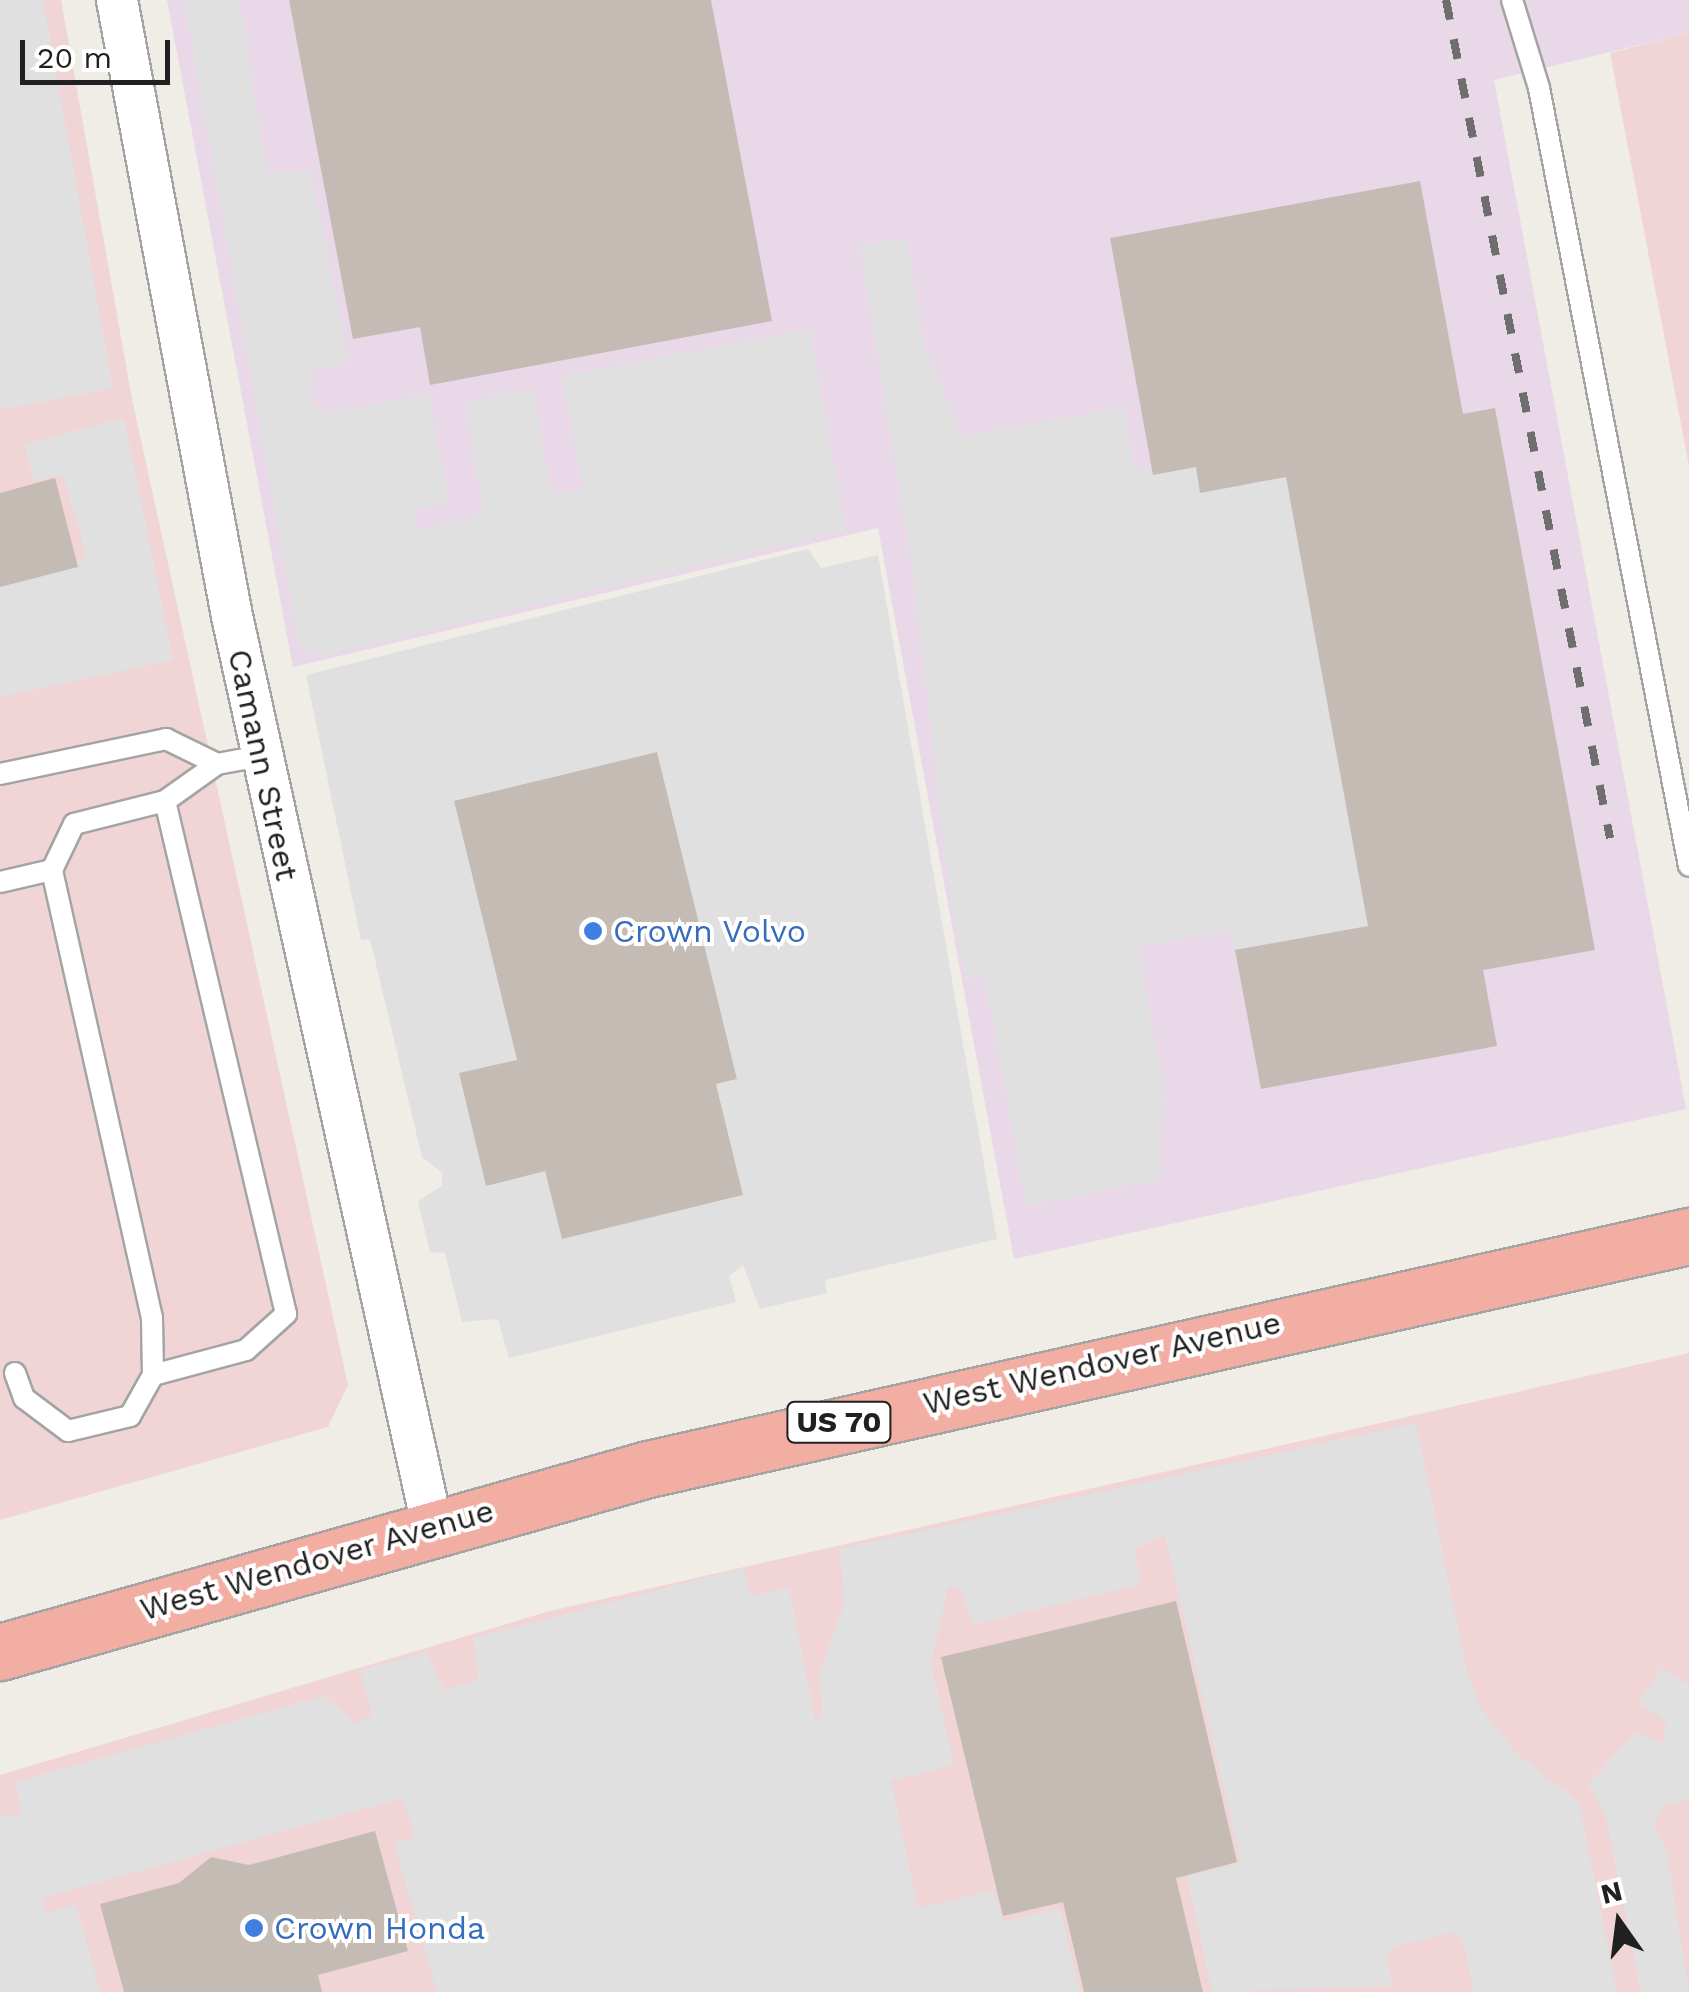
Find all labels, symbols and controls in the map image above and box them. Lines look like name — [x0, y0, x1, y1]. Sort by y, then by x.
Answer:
scale bar — [25, 20, 175, 82]
text: 20 m — [37, 40, 112, 75]
street label: Camann Street — [220, 646, 306, 884]
place label: Crown Volvo — [613, 912, 807, 950]
marker: Crown Volvo — [582, 920, 604, 942]
street label: West Wendover Avenue — [918, 1303, 1286, 1423]
road number: US 70 — [784, 1397, 894, 1447]
street label: West Wendover Avenue — [134, 1491, 500, 1629]
north arrow — [1569, 1872, 1669, 1972]
text: N — [1598, 1874, 1626, 1911]
place label: Crown Honda — [274, 1909, 485, 1947]
marker: Crown Honda — [243, 1917, 265, 1939]

